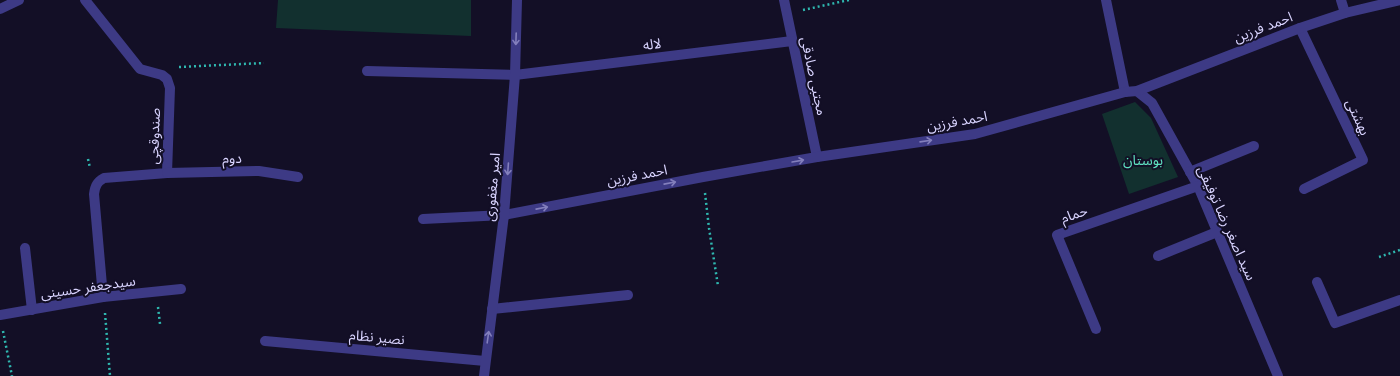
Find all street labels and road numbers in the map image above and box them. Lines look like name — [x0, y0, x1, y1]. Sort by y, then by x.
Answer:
street label: احمد فرزین — [1231, 9, 1295, 46]
street label: لاله — [642, 35, 662, 54]
street label: مجتبی صادقی — [797, 35, 830, 117]
street label: بهشتی — [1342, 96, 1373, 138]
street label: صندوقچی — [145, 107, 165, 165]
street label: احمد فرزین — [925, 108, 989, 135]
street label: دوم — [222, 150, 242, 169]
street label: امیر مغفوری — [481, 152, 504, 222]
street label: احمد فرزین — [605, 161, 669, 190]
street label: سید اصغر رضا توفیقی — [1194, 163, 1259, 283]
street label: حمام — [1059, 202, 1090, 229]
street label: سیدجعفر حسینی — [40, 272, 137, 303]
street label: نصیر نظام — [348, 327, 406, 350]

